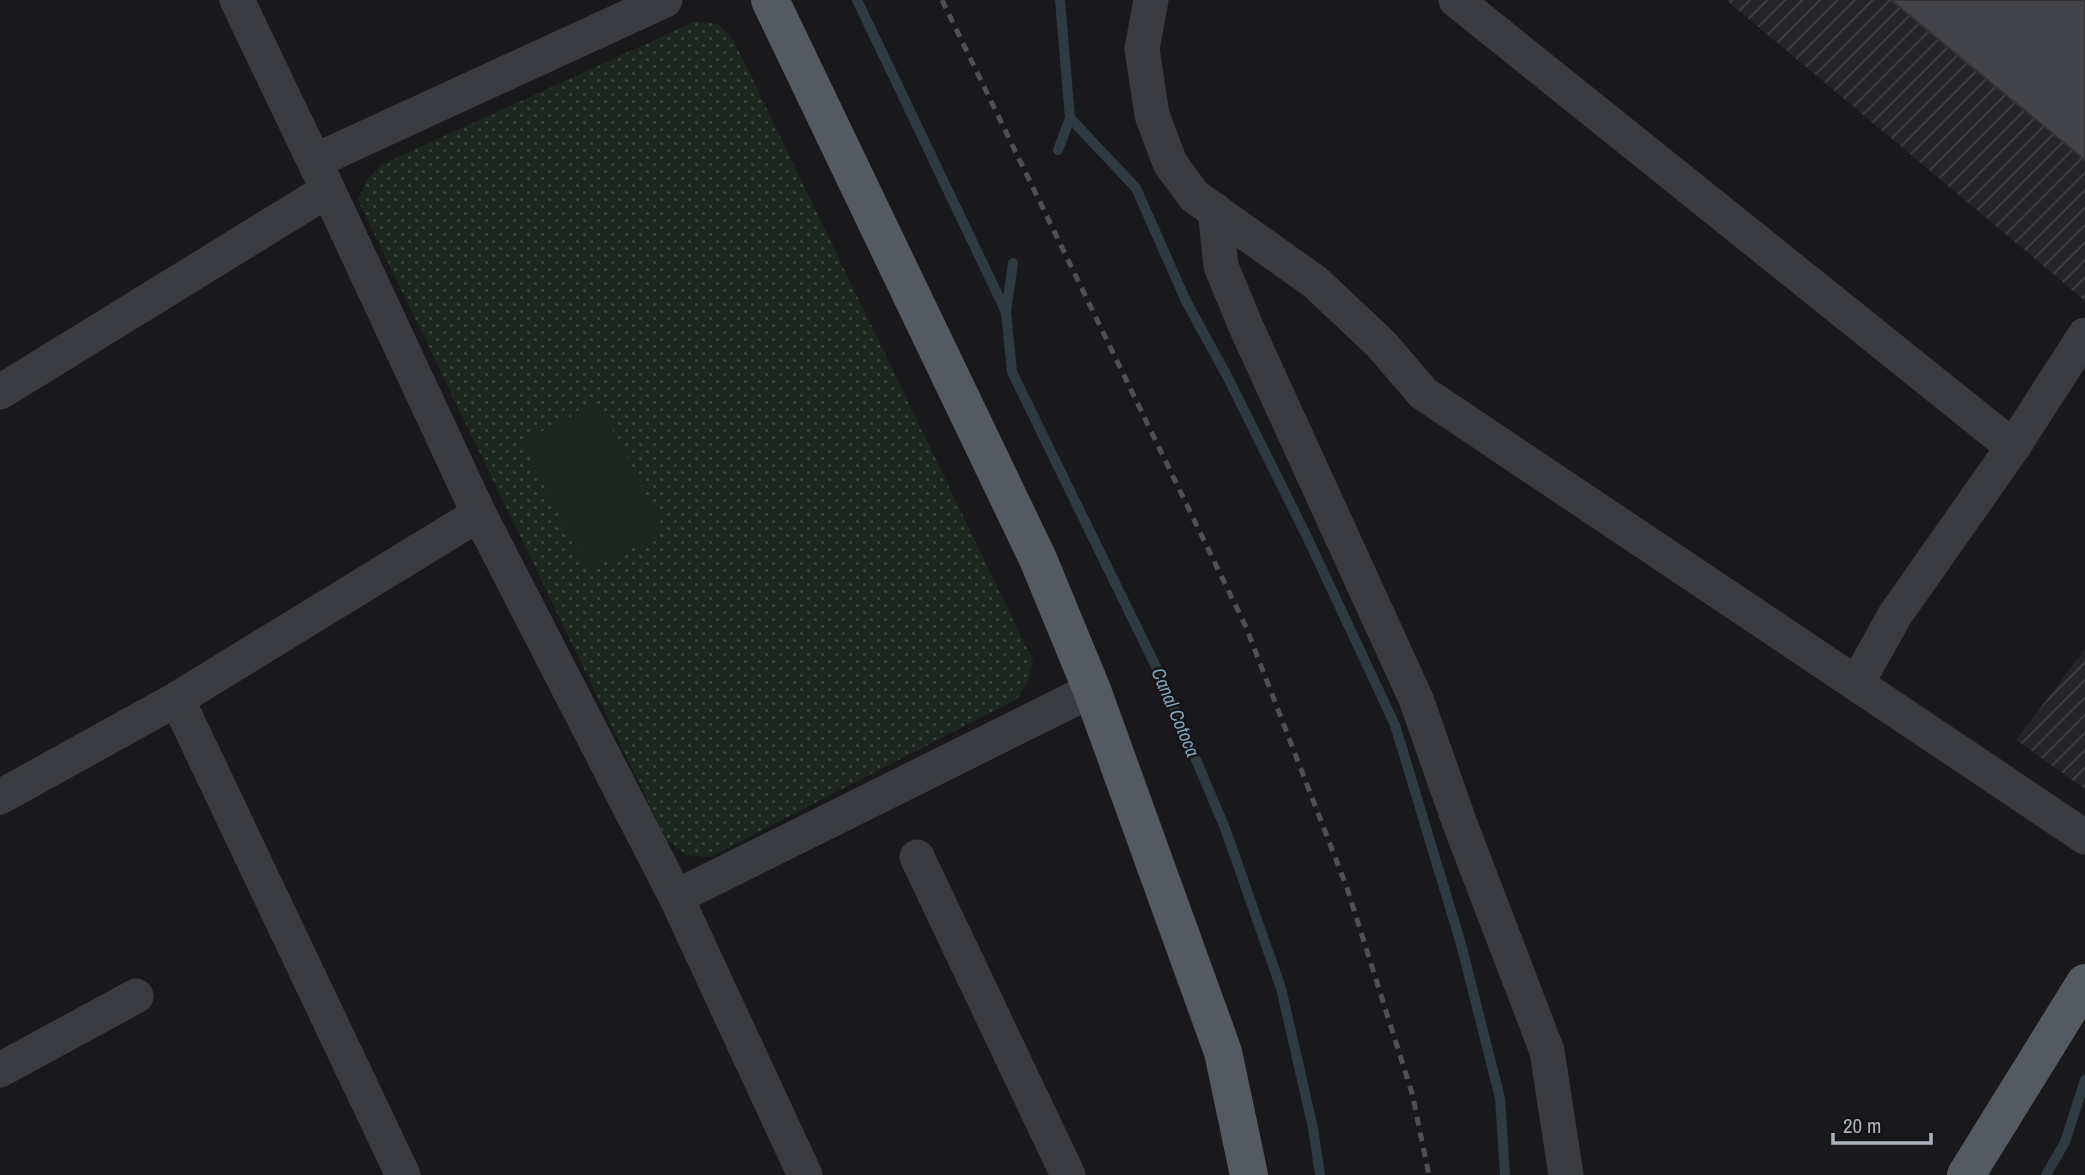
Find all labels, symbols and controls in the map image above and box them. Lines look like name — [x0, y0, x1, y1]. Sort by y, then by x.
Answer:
water label: Canal Cotoca — [1146, 663, 1207, 761]
scale bar — [1833, 1102, 1931, 1146]
text: 20 m — [1843, 1111, 1881, 1140]

